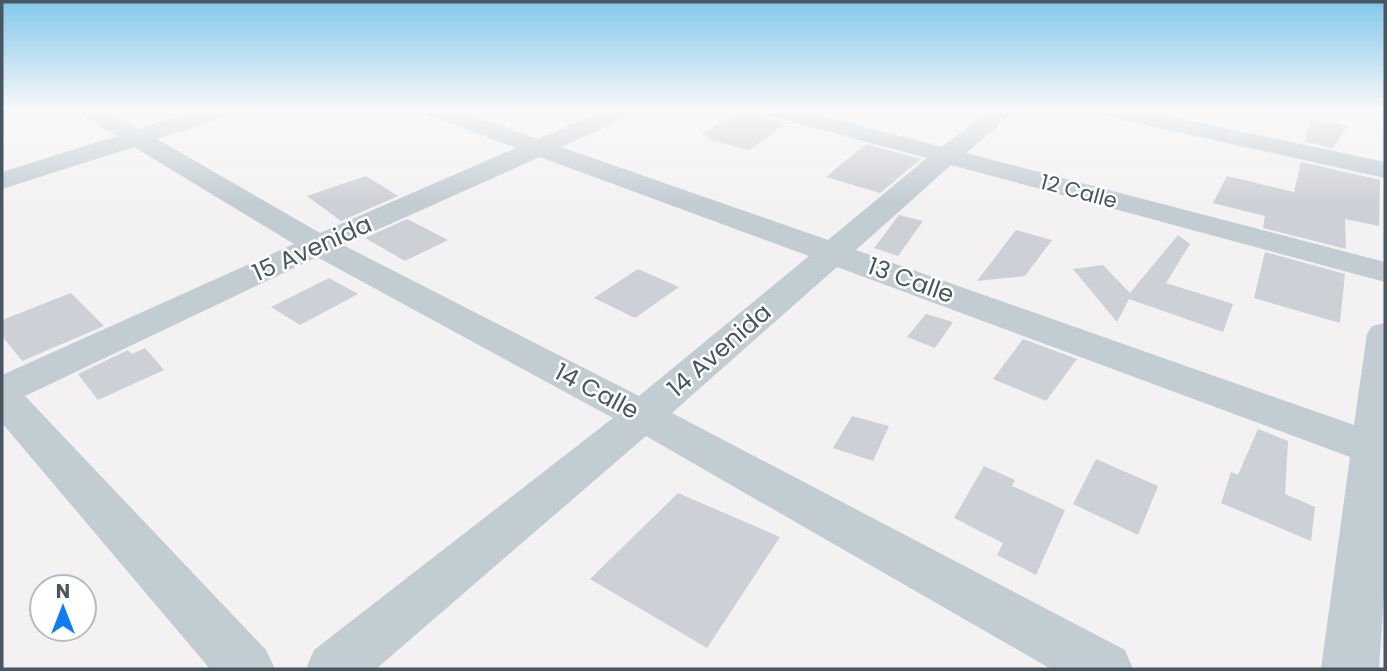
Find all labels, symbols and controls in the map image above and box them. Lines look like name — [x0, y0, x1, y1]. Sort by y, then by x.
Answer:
street label: 12 Calle — [1037, 167, 1121, 215]
street label: 15 Avenida — [247, 207, 377, 289]
street label: 13 Calle — [863, 249, 959, 311]
street label: 14 Avenida — [660, 296, 778, 404]
street label: 14 Calle — [549, 355, 645, 427]
north arrow — [28, 573, 98, 643]
text: N — [56, 578, 70, 605]

